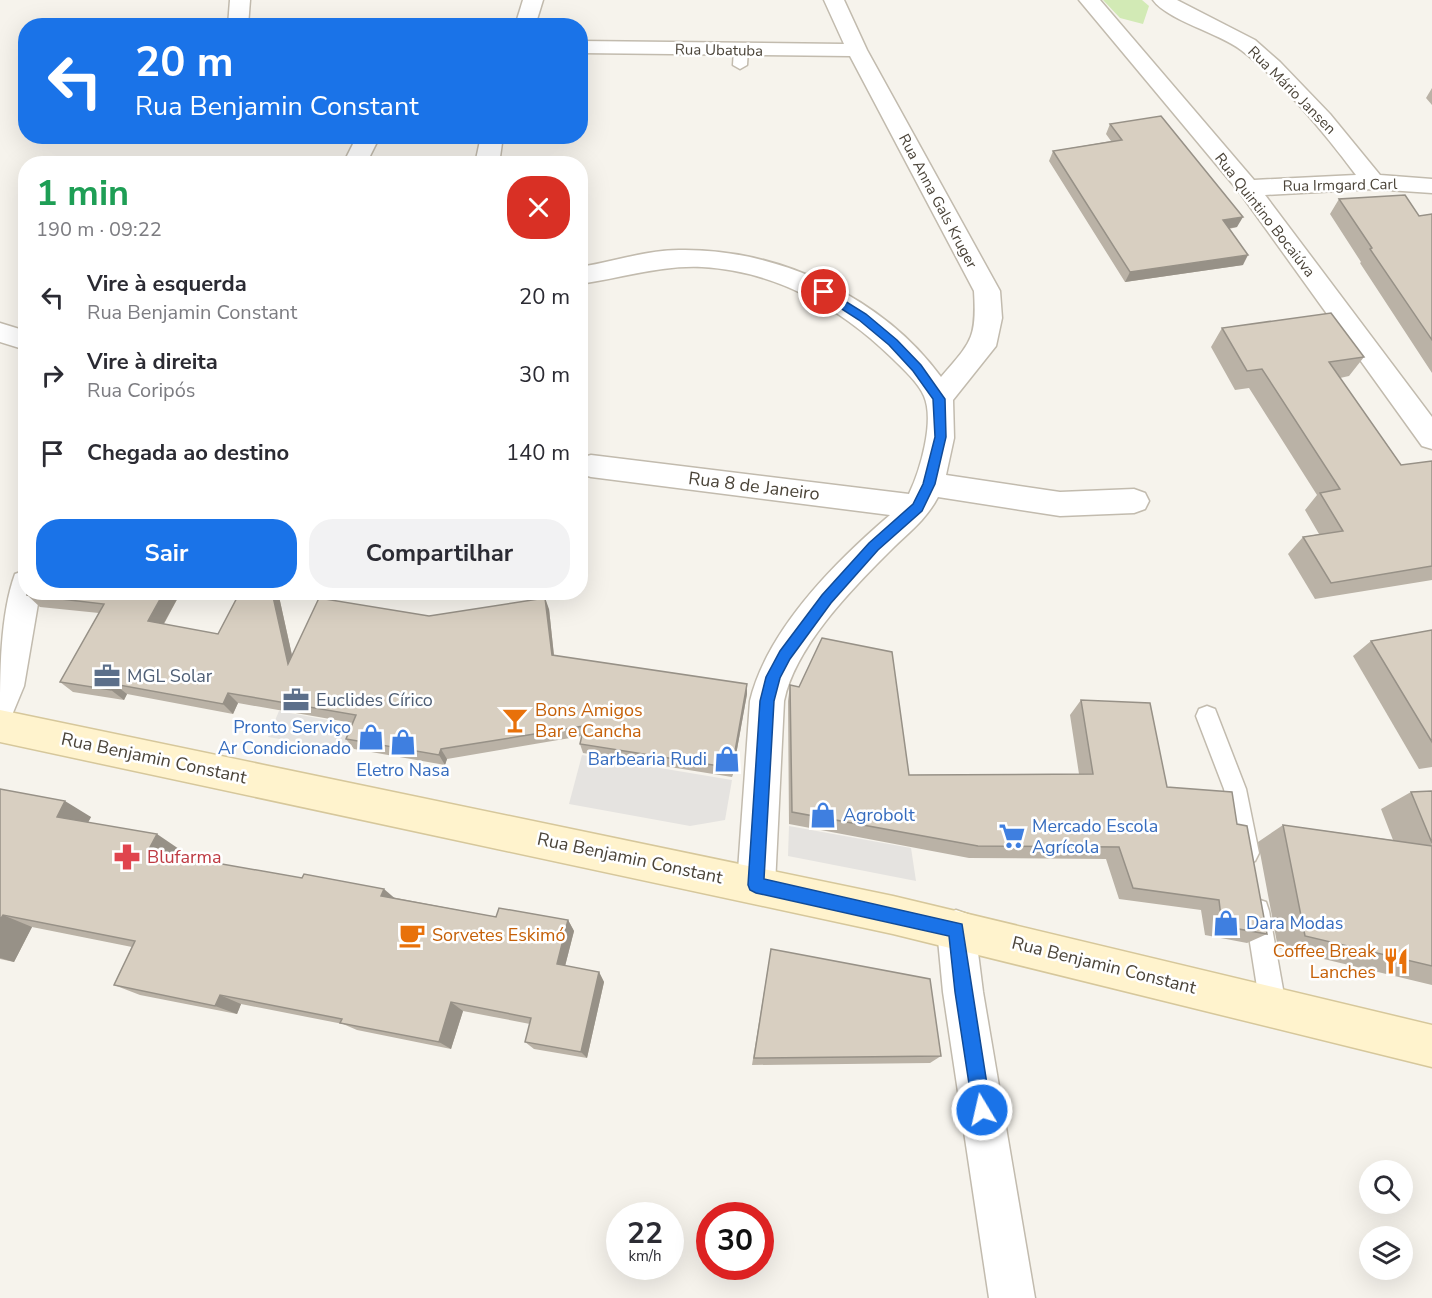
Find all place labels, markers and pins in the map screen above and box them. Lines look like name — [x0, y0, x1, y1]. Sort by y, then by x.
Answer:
pin — [798, 266, 849, 317]
office icon: MGL Solar — [92, 661, 122, 691]
place label: MGL Solar — [127, 664, 213, 688]
office icon: Euclides Círico — [281, 685, 311, 715]
place label: Euclides Círico — [316, 688, 433, 712]
place label: Bons Amigos Bar e Cancha — [535, 698, 643, 743]
bar icon: Bons Amigos Bar e Cancha — [500, 705, 530, 735]
place label: Pronto Serviço Ar Condicionado — [218, 715, 351, 760]
shop icon: Pronto Serviço Ar Condicionado — [356, 722, 386, 752]
shop icon: Eletro Nasa — [388, 727, 418, 757]
shop icon: Barbearia Rudi — [712, 744, 742, 774]
place label: Barbearia Rudi — [588, 747, 707, 771]
place label: Eletro Nasa — [356, 758, 450, 782]
shop icon: Agrobolt — [808, 800, 838, 830]
place label: Agrobolt — [843, 803, 916, 827]
place label: Mercado Escola Agrícola — [1032, 814, 1158, 859]
supermarket icon: Mercado Escola Agrícola — [997, 821, 1027, 851]
pharmacy icon: Blufarma — [112, 842, 142, 872]
place label: Blufarma — [147, 845, 221, 869]
shop icon: Dara Modas — [1211, 908, 1241, 938]
place label: Dara Modas — [1246, 911, 1344, 935]
cafe icon: Sorvetes Eskimó — [397, 920, 427, 950]
place label: Sorvetes Eskimó — [432, 923, 565, 947]
place label: Coffee Break Lanches — [1273, 939, 1377, 984]
restaurant icon: Coffee Break Lanches — [1381, 946, 1411, 976]

